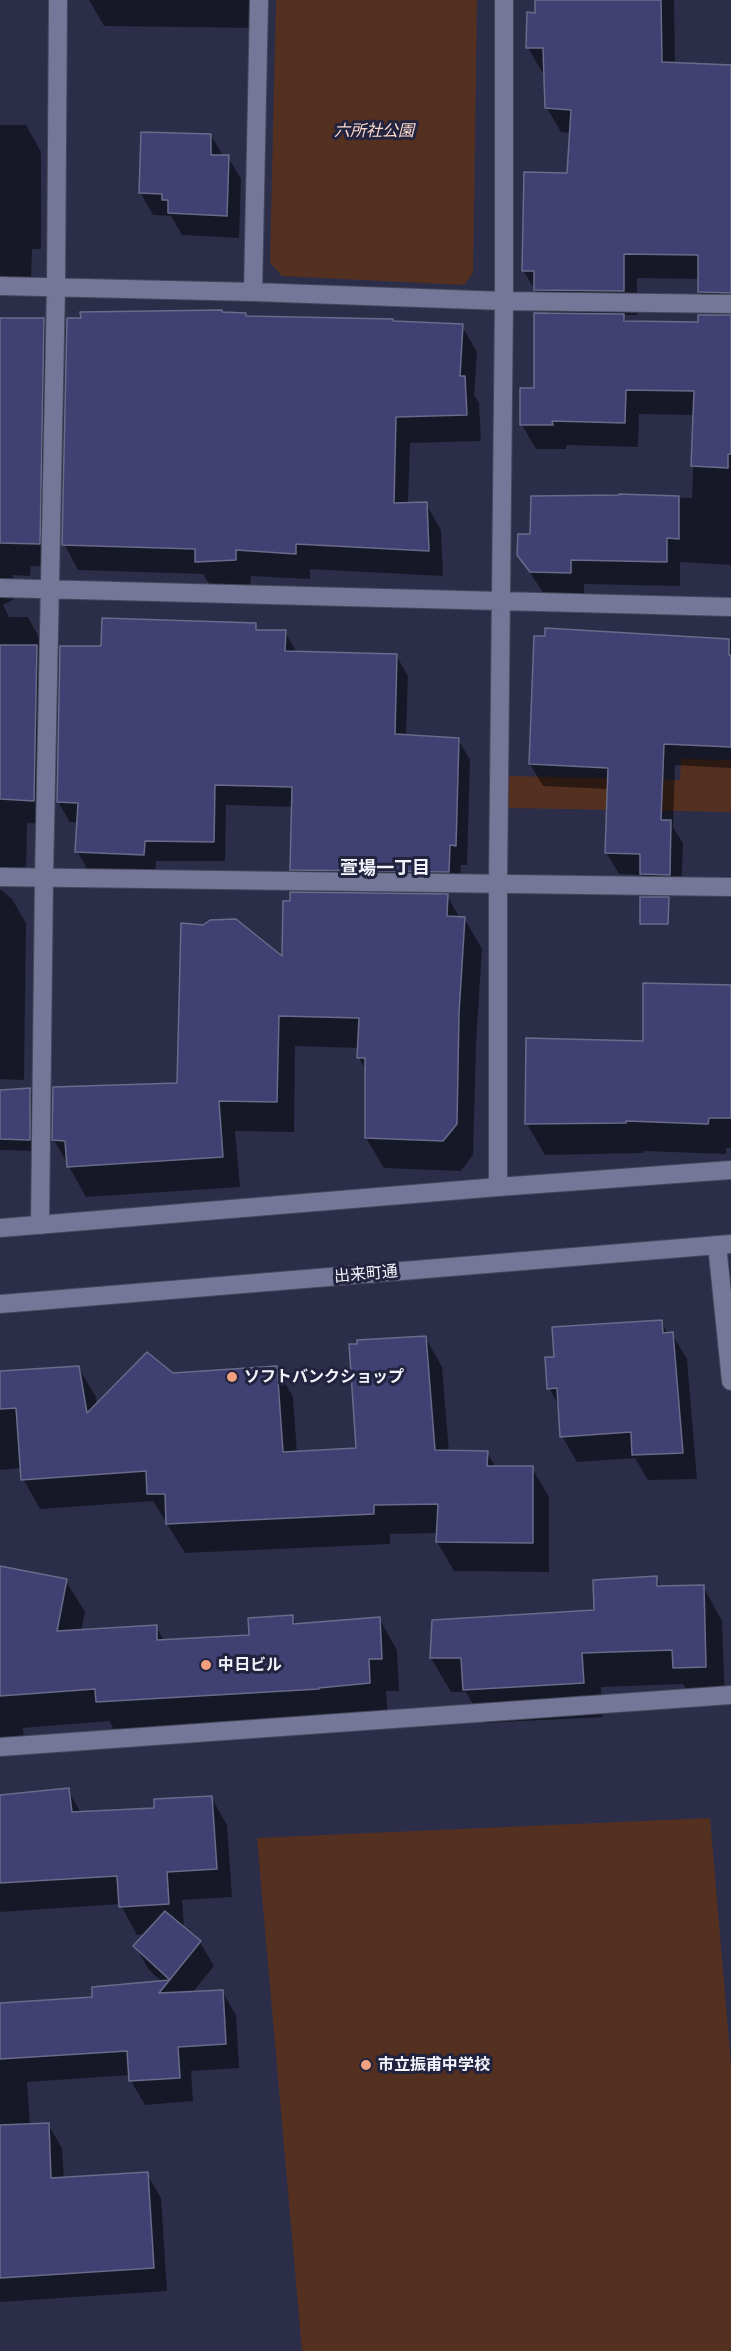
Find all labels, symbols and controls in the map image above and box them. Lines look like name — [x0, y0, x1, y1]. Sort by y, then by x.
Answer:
park label: 六所社公園 — [334, 121, 414, 141]
district label: 萱場一丁目 — [340, 857, 430, 879]
street label: 出来町通 — [333, 1262, 399, 1286]
place label: ソフトバンクショップ — [244, 1367, 404, 1387]
marker: ソフトバンクショップ — [225, 1370, 239, 1384]
place label: 中日ビル — [218, 1655, 282, 1675]
marker: 中日ビル — [199, 1658, 213, 1672]
place label: 市立振甫中学校 — [378, 2055, 490, 2075]
marker: 市立振甫中学校 — [359, 2058, 373, 2072]

